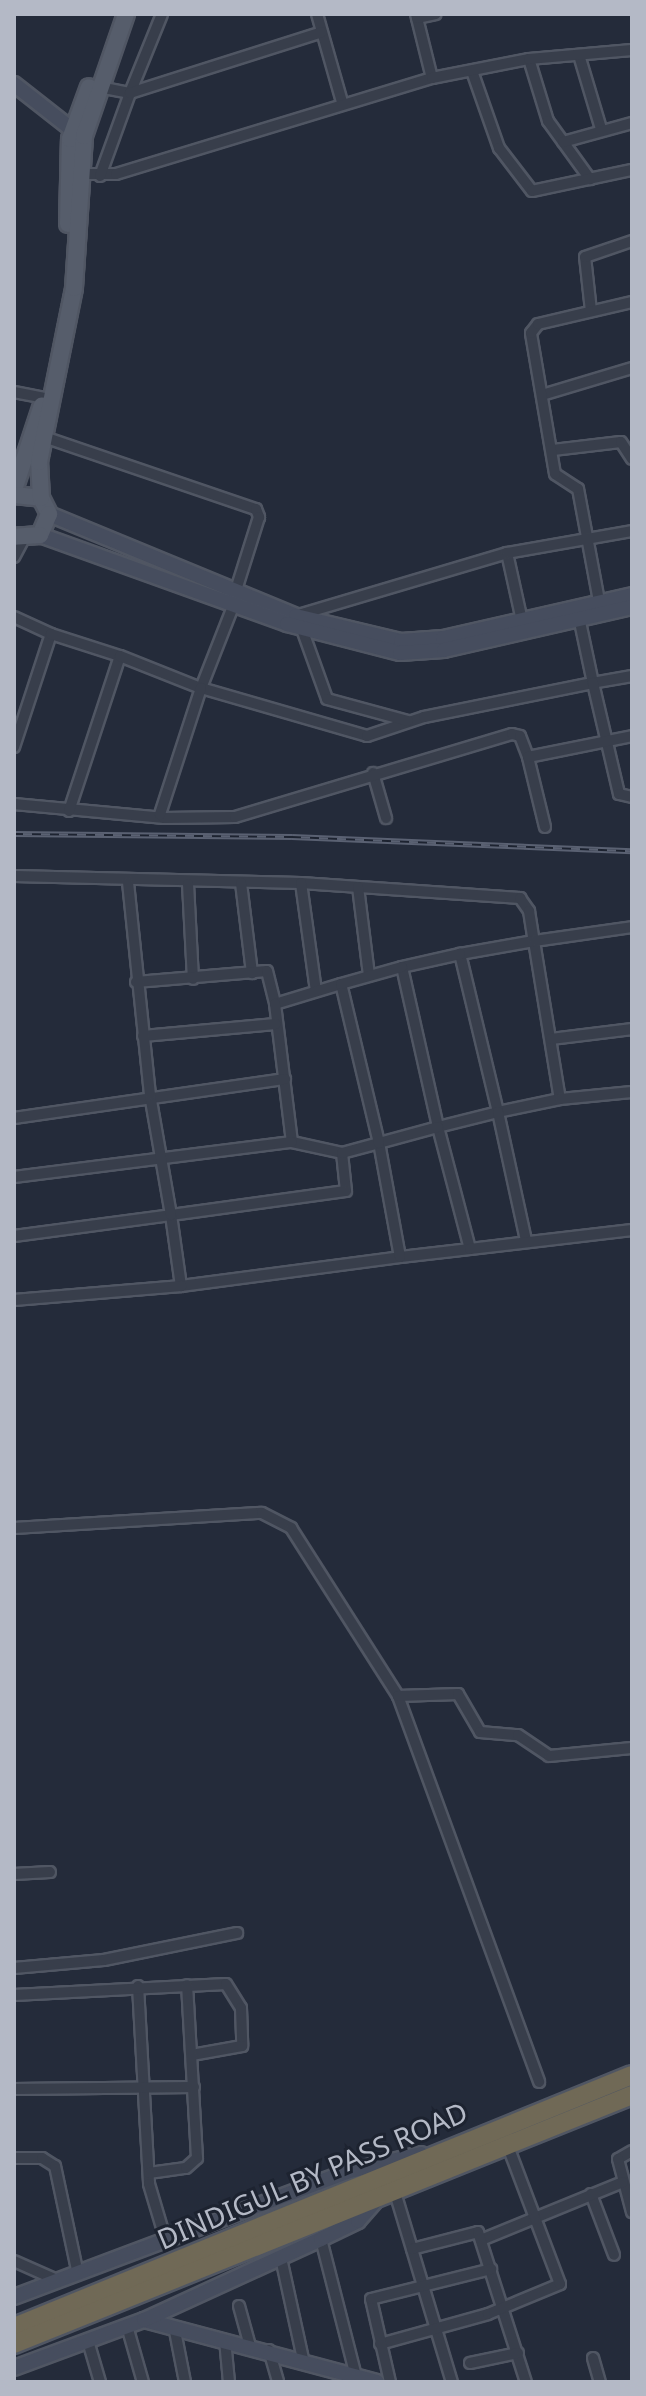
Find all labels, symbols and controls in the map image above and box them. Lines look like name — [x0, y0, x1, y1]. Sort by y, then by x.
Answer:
street label: DINDIGUL BY PASS ROAD — [152, 2094, 472, 2256]

